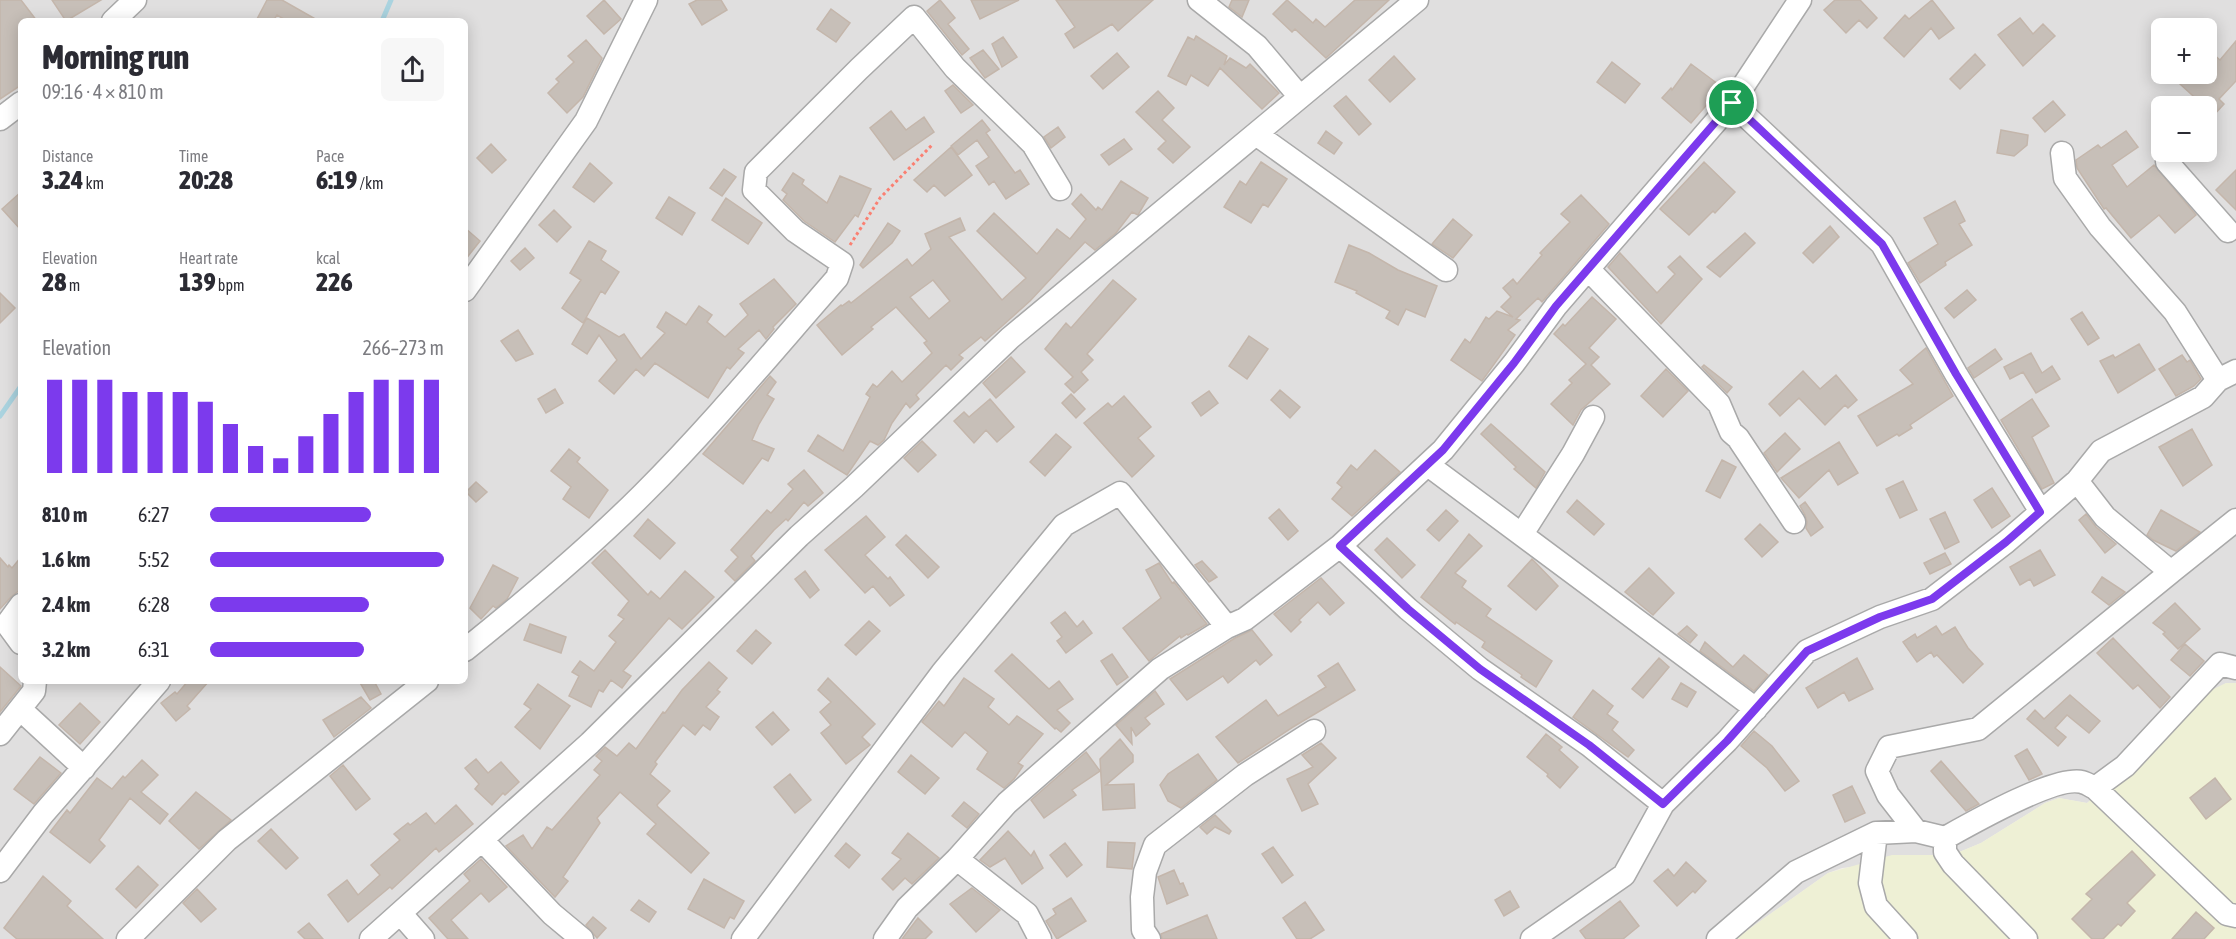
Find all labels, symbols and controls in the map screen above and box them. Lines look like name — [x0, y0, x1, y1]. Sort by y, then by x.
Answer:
map controls — [2151, 18, 2217, 162]
button: + — [2151, 18, 2217, 84]
text: Morning run — [42, 38, 189, 76]
button: share — [381, 38, 444, 101]
pin — [1706, 77, 1757, 128]
text: 09:16 · 4 × 810 m — [42, 80, 164, 103]
icon: arrive — [1715, 86, 1748, 119]
button: − — [2151, 96, 2217, 162]
text: Distance — [42, 147, 93, 165]
text: Time — [179, 147, 208, 165]
text: Pace — [316, 147, 344, 165]
text: 3.24 — [42, 165, 83, 195]
text: 20:28 — [179, 165, 233, 195]
text: 6:19 — [316, 165, 357, 195]
text: km — [83, 174, 104, 192]
text: /km — [357, 174, 383, 192]
text: Elevation — [42, 249, 97, 267]
text: Heart rate — [179, 249, 238, 267]
text: kcal — [316, 249, 340, 267]
text: 28 — [42, 267, 66, 297]
text: 139 — [179, 267, 216, 297]
text: 226 — [316, 267, 353, 297]
text: m — [66, 276, 80, 294]
text: bpm — [216, 276, 245, 294]
text: Elevation — [42, 336, 111, 359]
text: 266–273 m — [362, 336, 444, 359]
text: 810 m — [42, 503, 87, 526]
text: 6:27 — [138, 503, 170, 526]
text: 1.6 km — [42, 548, 90, 571]
text: 5:52 — [138, 548, 170, 571]
text: 2.4 km — [42, 593, 90, 616]
text: 6:28 — [138, 593, 170, 616]
text: 3.2 km — [42, 638, 90, 661]
text: 6:31 — [138, 638, 170, 661]

